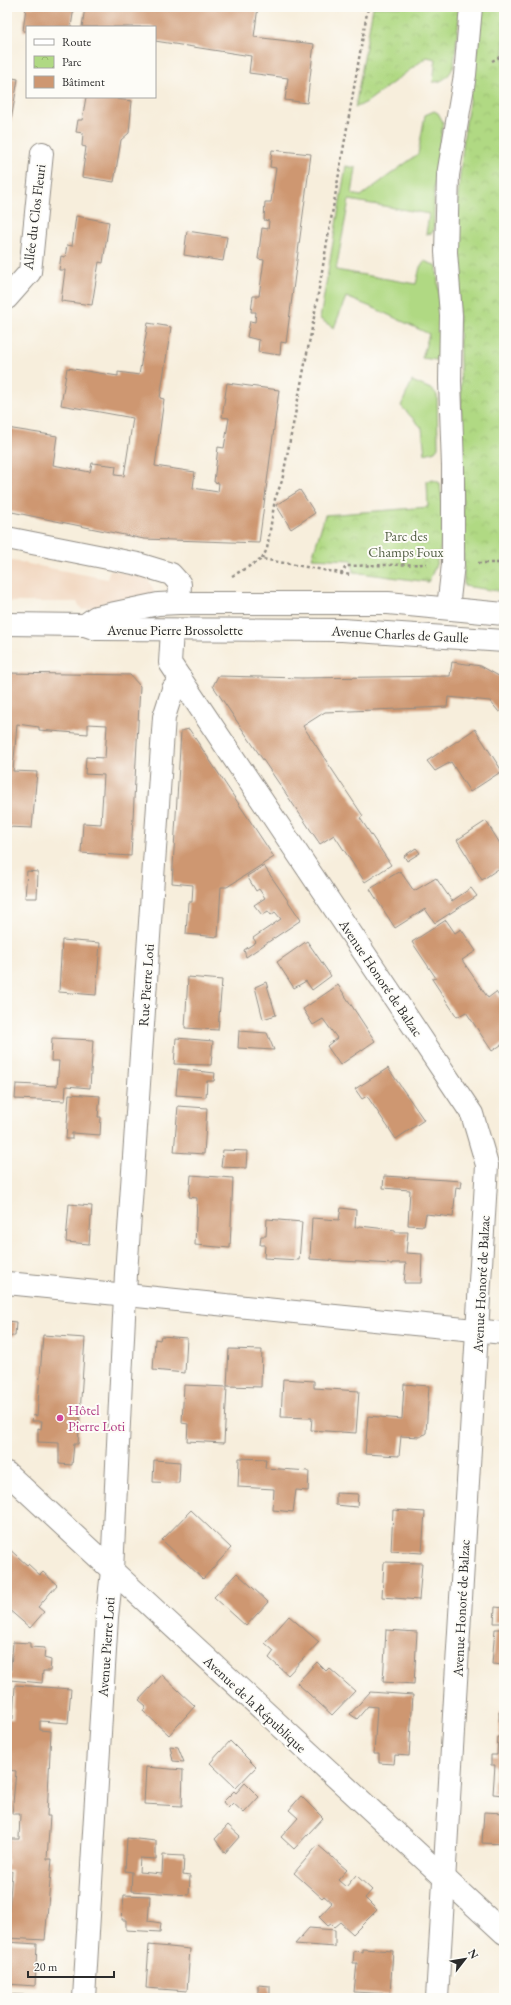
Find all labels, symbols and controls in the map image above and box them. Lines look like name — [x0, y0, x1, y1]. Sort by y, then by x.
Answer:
legend — [26, 26, 156, 98]
text: Route — [62, 34, 92, 50]
text: Parc — [62, 54, 82, 70]
text: Bâtiment — [62, 74, 105, 90]
street label: Allée du Clos Fleuri — [18, 163, 49, 272]
park label: Parc des Champs Foux — [368, 527, 444, 561]
street label: Avenue Pierre Brossolette — [106, 621, 243, 639]
street label: Avenue Charles de Gaulle — [330, 621, 470, 647]
street label: Avenue Honoré de Balzac — [335, 915, 427, 1040]
street label: Rue Pierre Loti — [134, 943, 158, 1027]
street label: Avenue Honoré de Balzac — [468, 1215, 494, 1354]
place label: Hôtel Pierre Loti — [68, 1401, 126, 1435]
marker: Hôtel Pierre Loti — [55, 1413, 65, 1423]
street label: Avenue Honoré de Balzac — [448, 1539, 474, 1678]
street label: Avenue Pierre Loti — [93, 1596, 119, 1699]
street label: Avenue de la République — [199, 1651, 311, 1757]
north arrow — [445, 1939, 485, 1979]
text: N — [465, 1946, 482, 1961]
scale bar — [28, 1953, 114, 1979]
text: 20 m — [34, 1959, 58, 1975]

